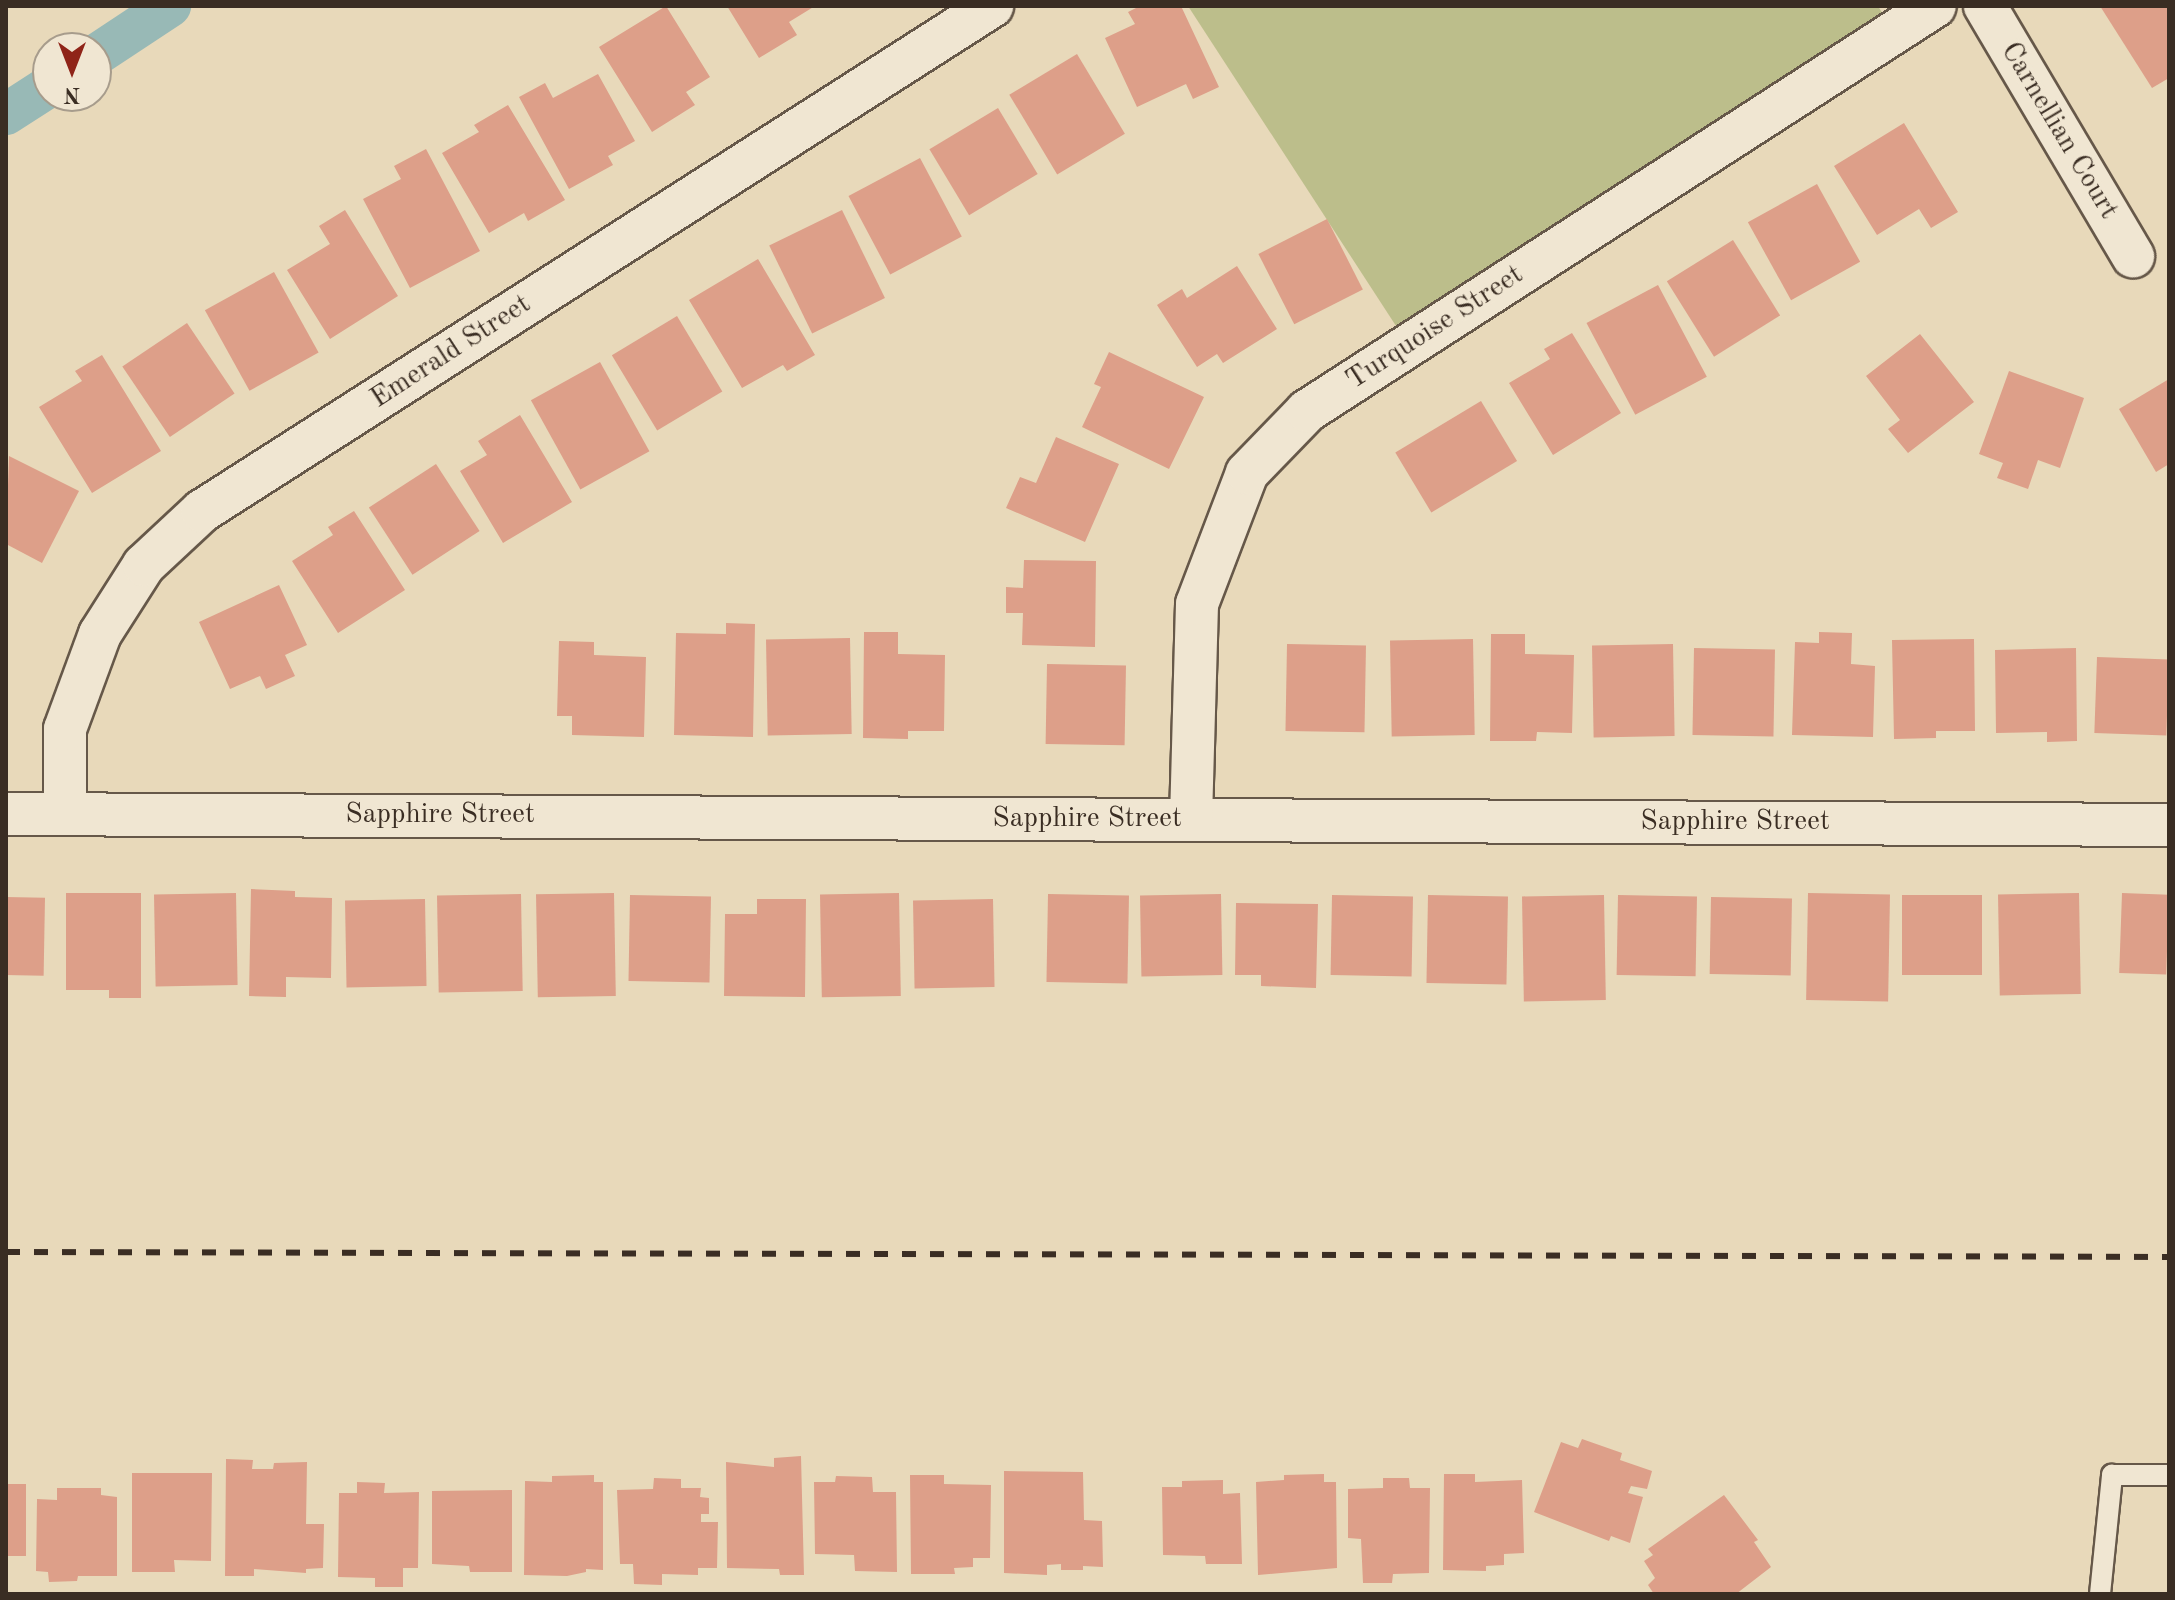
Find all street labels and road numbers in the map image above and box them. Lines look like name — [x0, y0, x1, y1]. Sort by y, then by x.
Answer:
street label: Carnellian Court — [1993, 36, 2125, 226]
street label: Turquoise Street — [1340, 258, 1530, 398]
street label: Emerald Street — [365, 288, 537, 416]
street label: Sapphire Street — [345, 798, 535, 832]
street label: Sapphire Street — [992, 802, 1182, 836]
street label: Sapphire Street — [1640, 805, 1830, 839]

